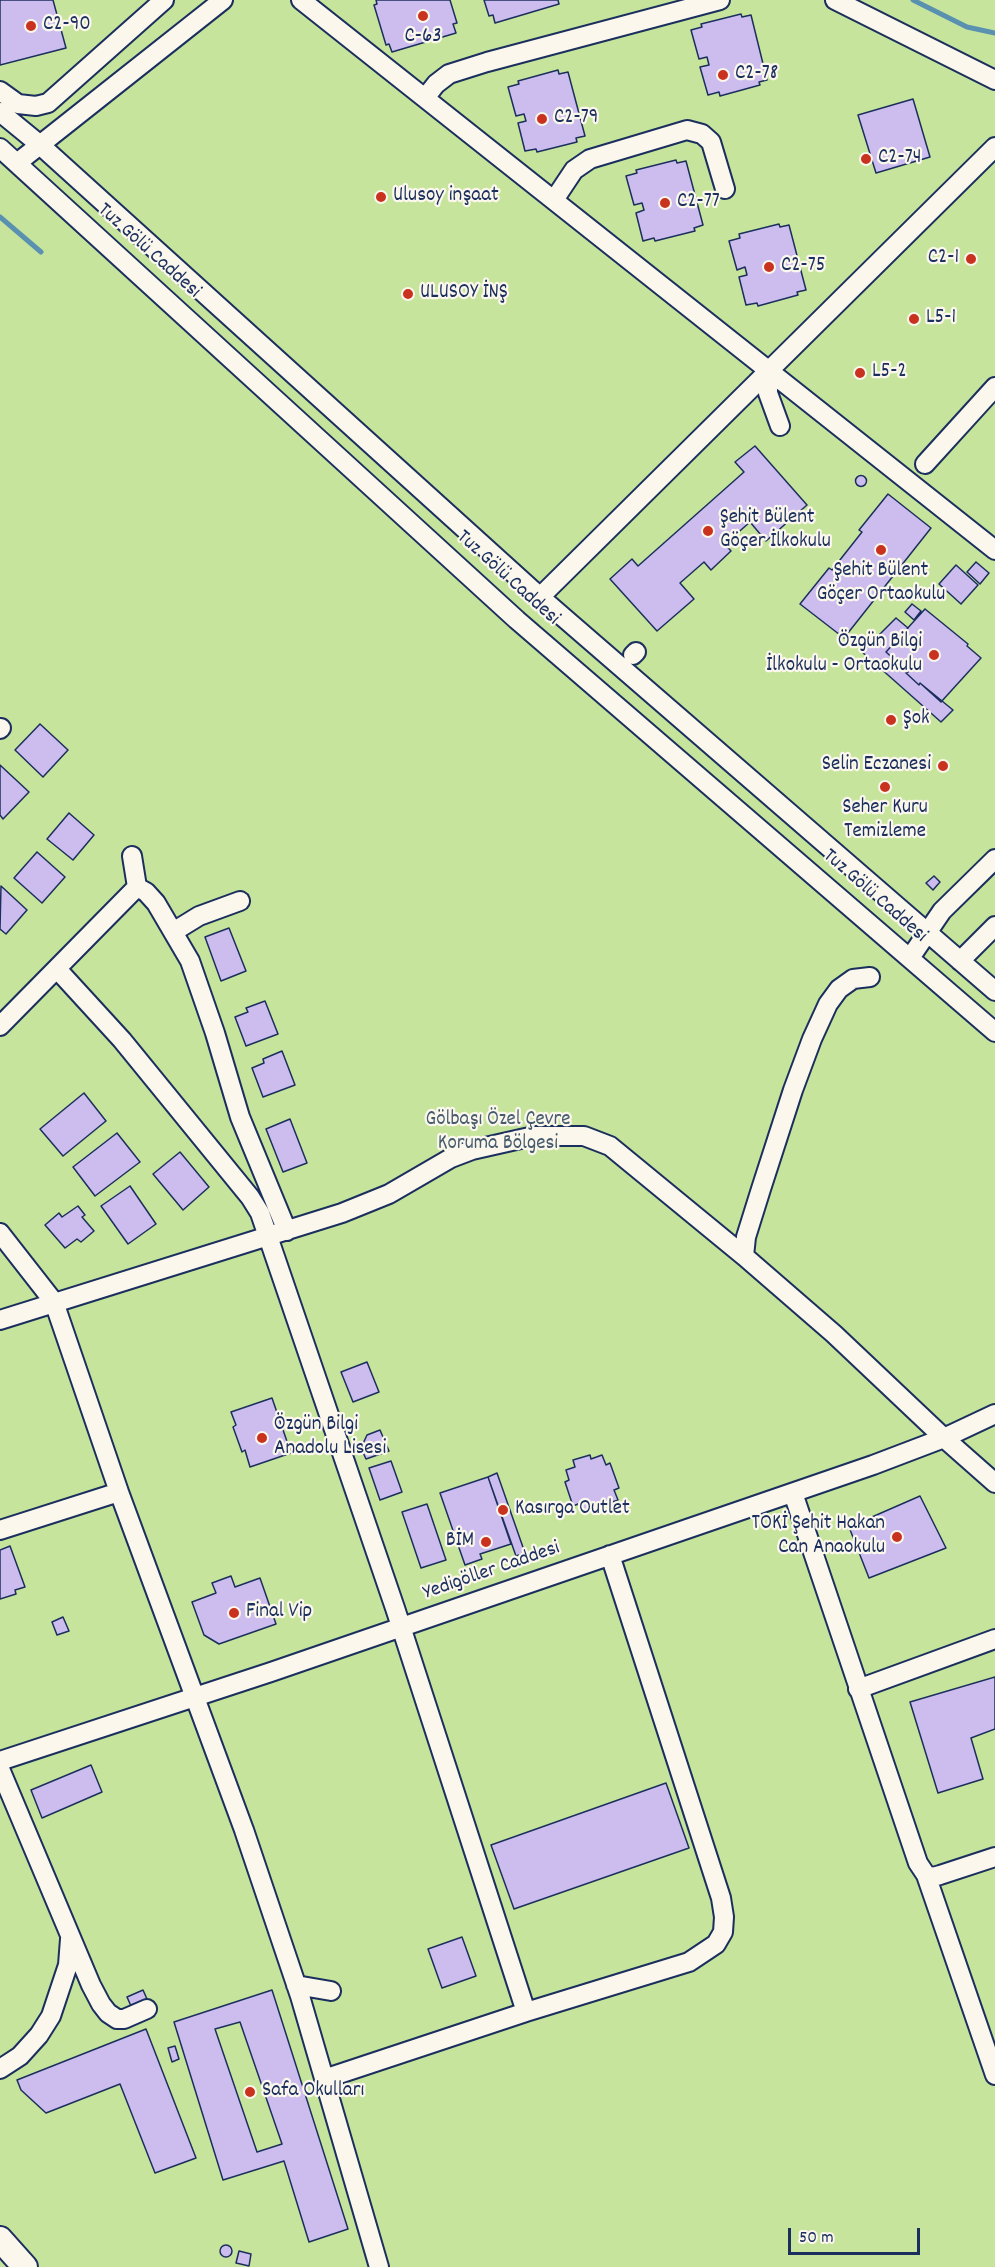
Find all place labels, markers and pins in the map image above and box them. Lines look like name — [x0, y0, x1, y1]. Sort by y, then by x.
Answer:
marker: C-63 — [416, 9, 430, 23]
place label: C2-90 — [43, 13, 91, 39]
marker: C2-90 — [24, 19, 38, 33]
place label: C-63 — [404, 25, 442, 51]
place label: C2-78 — [735, 62, 778, 88]
marker: C2-78 — [716, 68, 730, 82]
place label: C2-79 — [554, 106, 598, 132]
marker: C2-79 — [535, 112, 549, 126]
place label: C2-74 — [878, 146, 921, 172]
marker: C2-74 — [859, 152, 873, 166]
place label: Ulusoy inşaat — [393, 184, 499, 210]
marker: Ulusoy inşaat — [374, 190, 388, 204]
place label: C2-77 — [677, 190, 720, 216]
marker: C2-77 — [658, 196, 672, 210]
place label: C2-1 — [928, 246, 959, 272]
marker: C2-1 — [964, 252, 978, 266]
place label: C2-75 — [781, 254, 825, 280]
marker: C2-75 — [762, 260, 776, 274]
place label: ULUSOY İNŞ — [420, 281, 508, 307]
marker: ULUSOY İNŞ — [401, 287, 415, 301]
place label: L5-1 — [926, 306, 956, 332]
marker: L5-1 — [907, 312, 921, 326]
place label: L5-2 — [872, 360, 907, 386]
marker: L5-2 — [853, 366, 867, 380]
place label: Şehit Bülent Göçer İlkokulu — [720, 506, 831, 556]
marker: Şehit Bülent Göçer İlkokulu — [701, 524, 715, 538]
marker: Şehit Bülent Göçer Ortaokulu — [874, 543, 888, 557]
place label: Şehit Bülent Göçer Ortaokulu — [817, 559, 945, 609]
place label: Özgün Bilgi İlkokulu - Ortaokulu — [766, 630, 922, 680]
marker: Özgün Bilgi İlkokulu - Ortaokulu — [927, 648, 941, 662]
place label: Şok — [903, 707, 930, 733]
marker: Şok — [884, 713, 898, 727]
place label: Selin Eczanesi — [822, 753, 931, 779]
marker: Selin Eczanesi — [936, 759, 950, 773]
marker: Seher Kuru Temizleme — [878, 780, 892, 794]
place label: Seher Kuru Temizleme — [842, 796, 928, 846]
place label: Özgün Bilgi Anadolu Lisesi — [274, 1413, 386, 1463]
marker: Özgün Bilgi Anadolu Lisesi — [255, 1431, 269, 1445]
place label: Kasırga Outlet — [515, 1497, 630, 1523]
marker: Kasırga Outlet — [496, 1503, 510, 1517]
place label: TOKİ Şehit Hakan Can Anaokulu — [752, 1512, 885, 1562]
place label: BİM — [446, 1529, 474, 1555]
marker: TOKİ Şehit Hakan Can Anaokulu — [890, 1530, 904, 1544]
marker: BİM — [479, 1535, 493, 1549]
place label: Final Vip — [246, 1600, 312, 1626]
marker: Final Vip — [227, 1606, 241, 1620]
place label: Safa Okulları — [262, 2079, 364, 2105]
marker: Safa Okulları — [243, 2085, 257, 2099]

